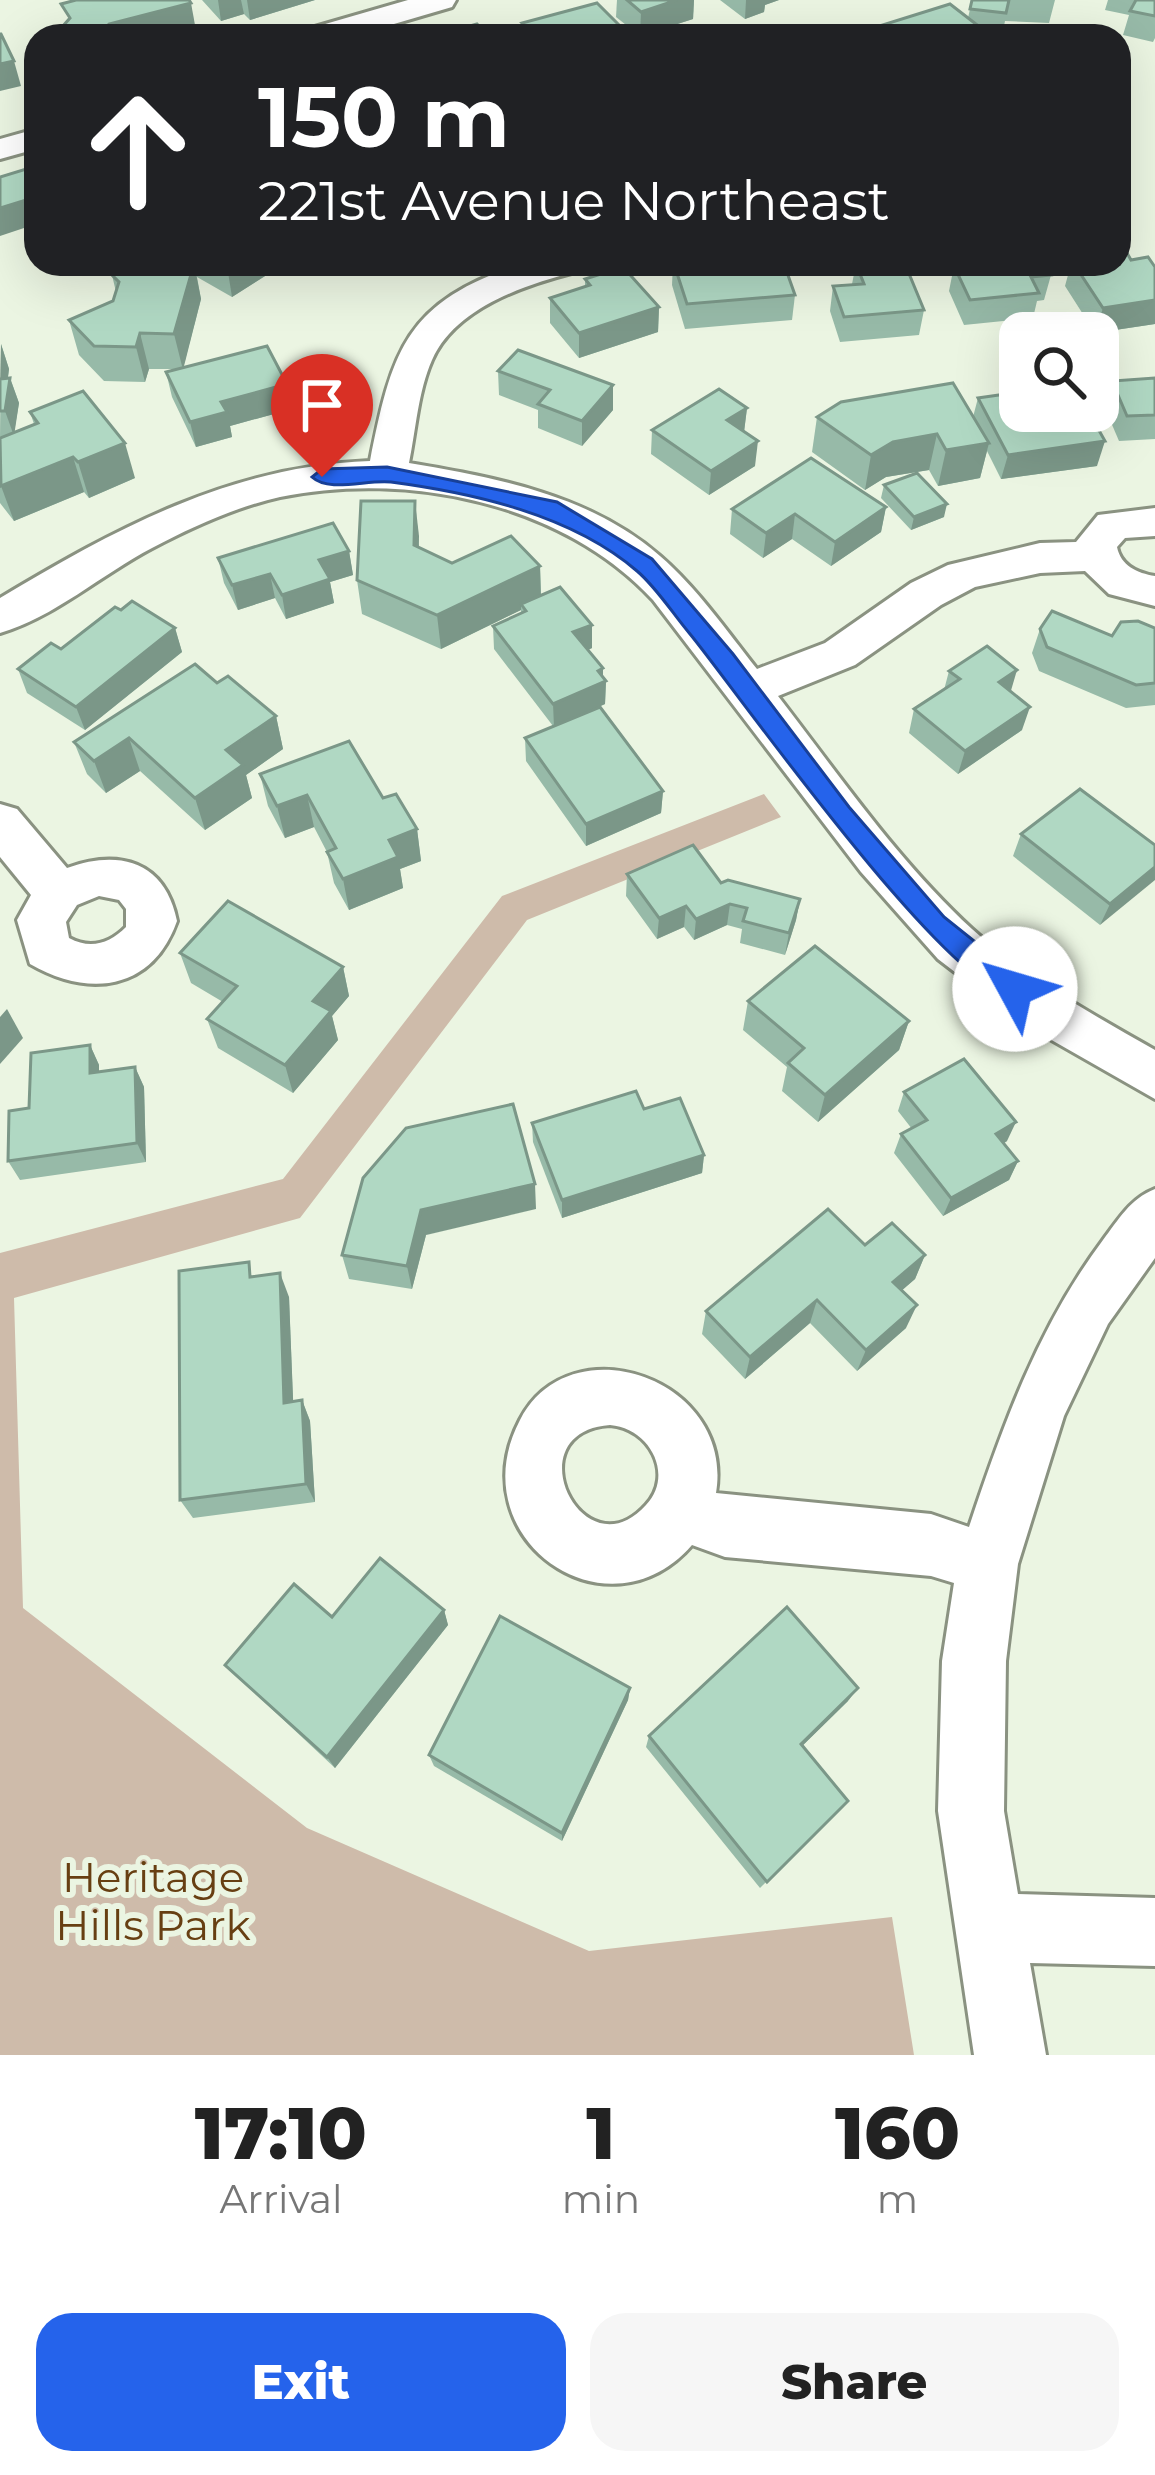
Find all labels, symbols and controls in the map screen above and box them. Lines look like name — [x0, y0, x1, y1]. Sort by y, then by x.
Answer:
text: 150 m — [258, 66, 510, 168]
icon: ahead — [60, 72, 216, 228]
text: 221st Avenue Northeast — [258, 168, 890, 234]
map controls — [999, 312, 1119, 432]
button: search — [999, 312, 1119, 432]
pin — [271, 354, 373, 477]
icon: arrive — [289, 372, 355, 438]
position arrow — [952, 926, 1078, 1052]
park label: Heritage Hills Park — [55, 1851, 251, 1951]
text: 17:10 — [195, 2089, 367, 2177]
text: 1 — [586, 2089, 616, 2177]
text: 160 — [835, 2089, 960, 2177]
text: Arrival — [219, 2175, 342, 2223]
text: min — [562, 2175, 640, 2223]
text: m — [877, 2175, 918, 2223]
button: Exit — [36, 2313, 566, 2451]
button: Share — [590, 2313, 1119, 2451]

